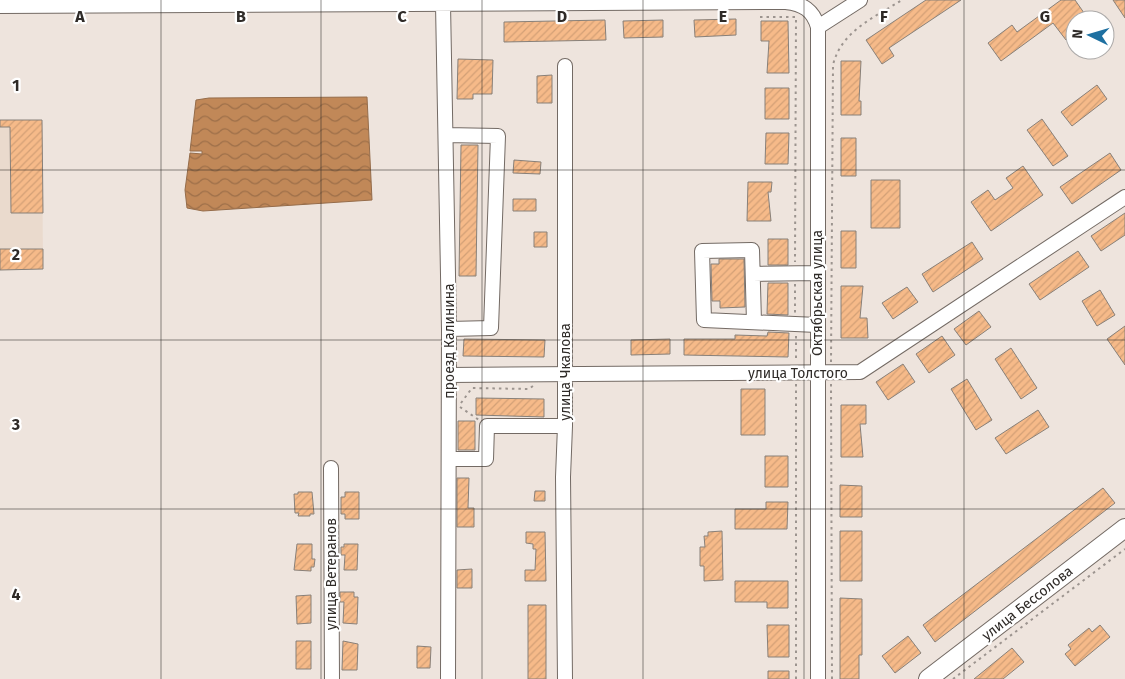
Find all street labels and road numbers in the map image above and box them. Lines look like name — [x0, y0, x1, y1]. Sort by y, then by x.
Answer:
street label: Октябрьская улица — [809, 230, 826, 356]
street label: проезд Калинина — [441, 283, 458, 399]
street label: улица Чкалова — [557, 323, 574, 421]
street label: улица Толстого — [748, 365, 848, 382]
street label: улица Ветеранов — [323, 518, 340, 630]
street label: улица Бессолова — [978, 563, 1076, 644]

